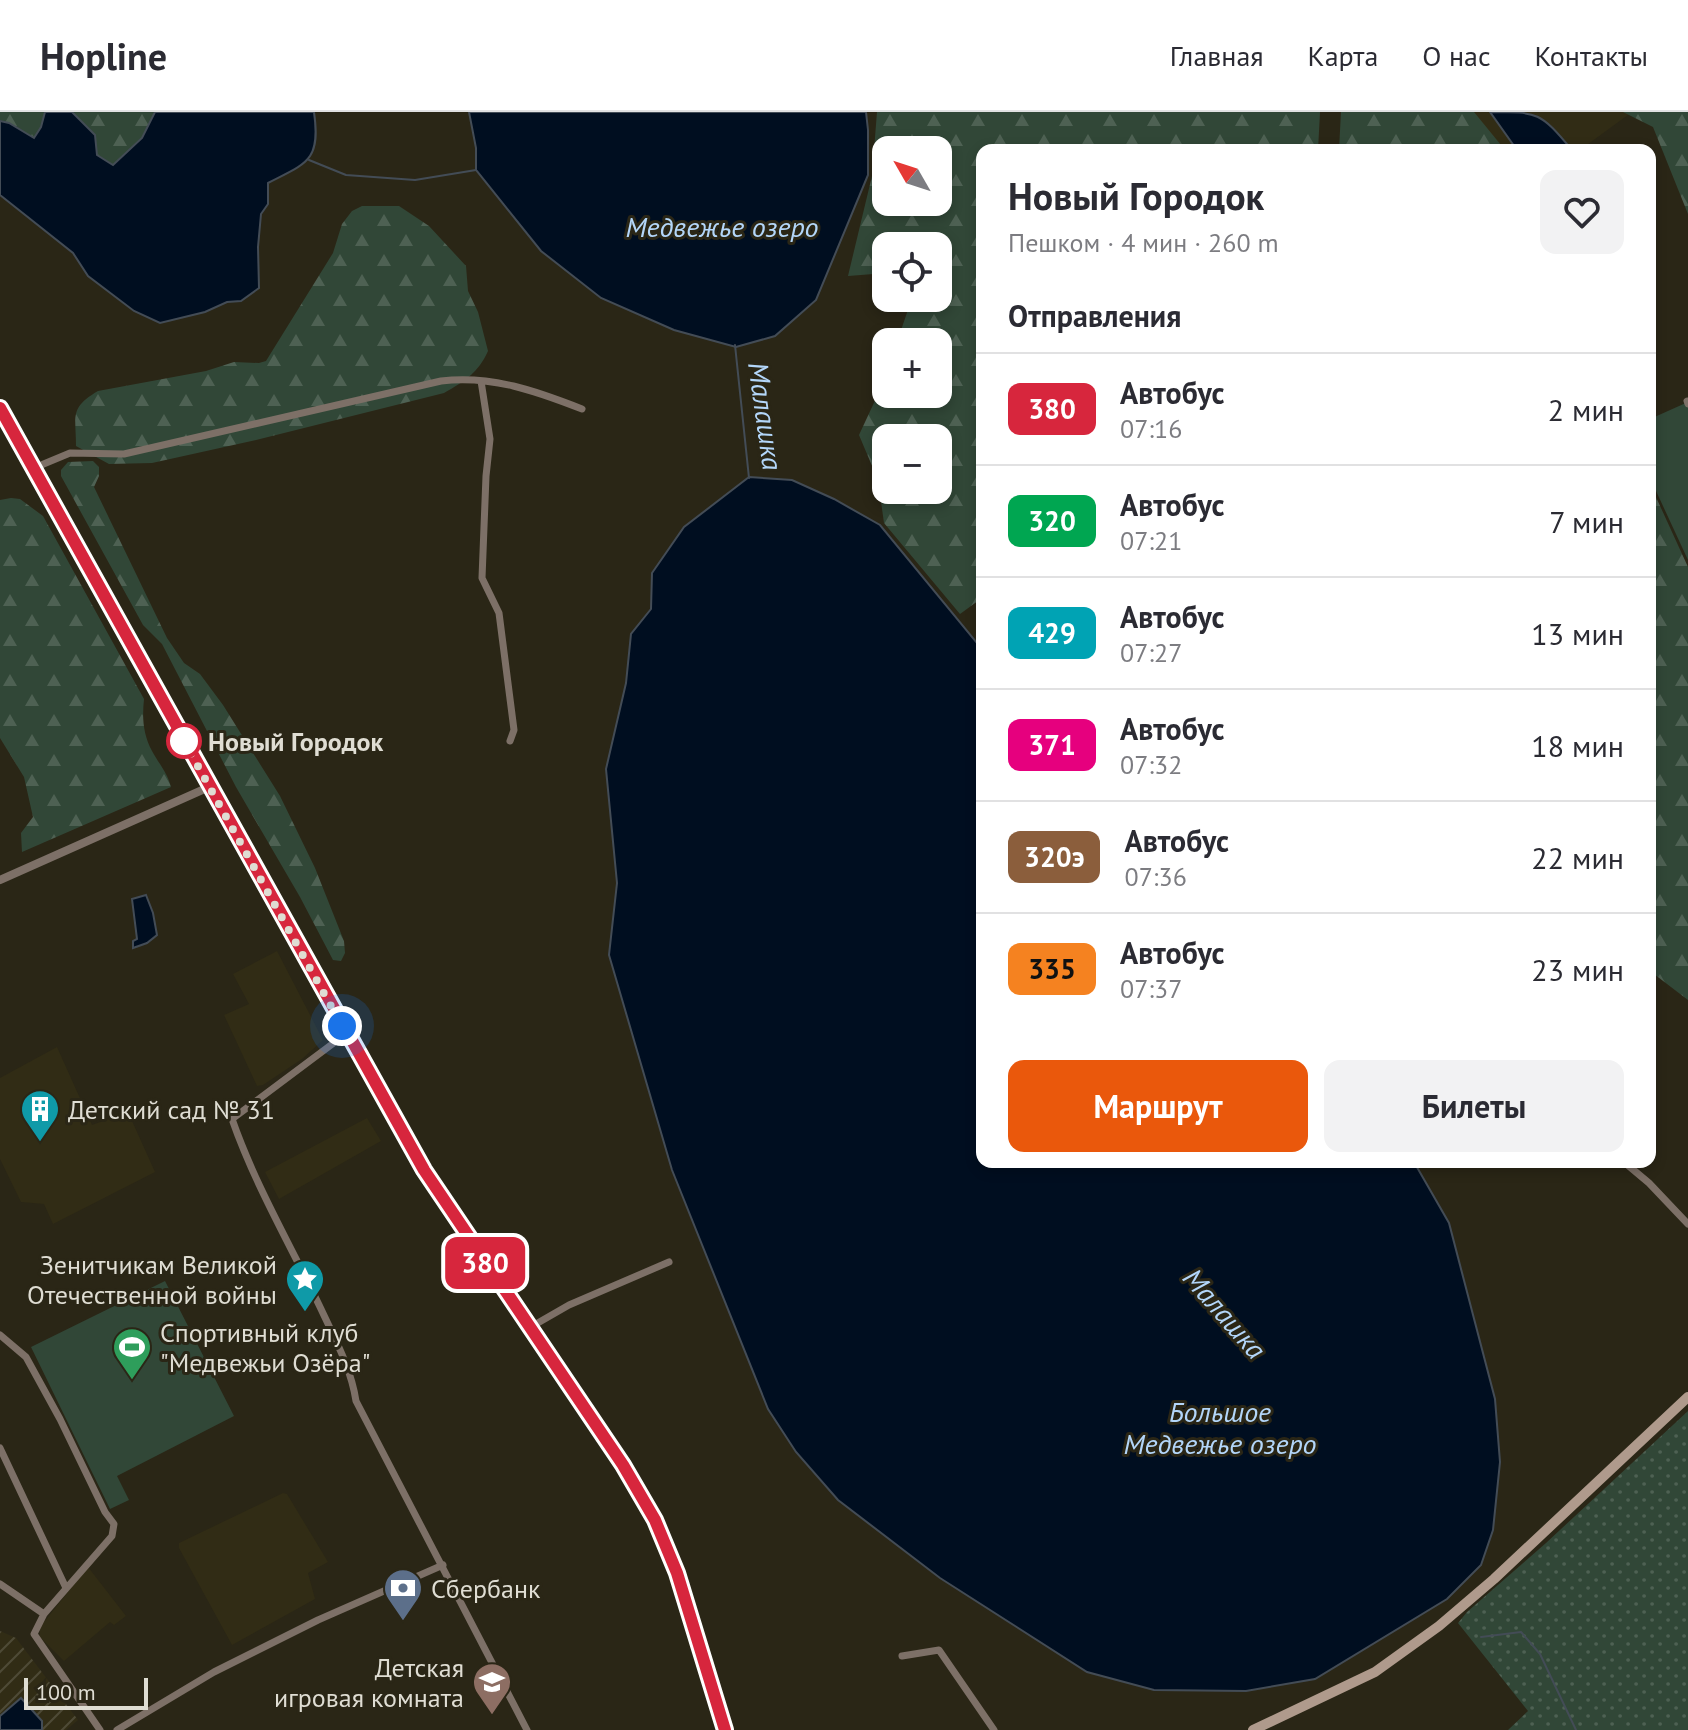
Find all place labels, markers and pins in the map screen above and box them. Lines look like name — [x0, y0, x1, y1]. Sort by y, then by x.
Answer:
marker: Новый Городок — [167, 724, 201, 758]
place label: Новый Городок — [208, 725, 384, 758]
building icon: Детский сад № 31 — [19, 1088, 61, 1143]
place label: Детский сад № 31 — [68, 1093, 275, 1126]
place label: Зенитчикам Великой Отечественной войны — [27, 1248, 277, 1311]
place icon: Зенитчикам Великой Отечественной войны — [284, 1258, 326, 1313]
place label: Спортивный клуб "Медвежьи Озёра" — [160, 1316, 370, 1379]
sports icon: Спортивный клуб "Медвежьи Озёра" — [111, 1326, 153, 1381]
bank icon: Сбербанк — [382, 1567, 424, 1622]
place label: Сбербанк — [431, 1572, 541, 1605]
place label: Детская игровая комната — [274, 1651, 464, 1714]
school or university icon: Детская игровая комната — [471, 1661, 513, 1716]

